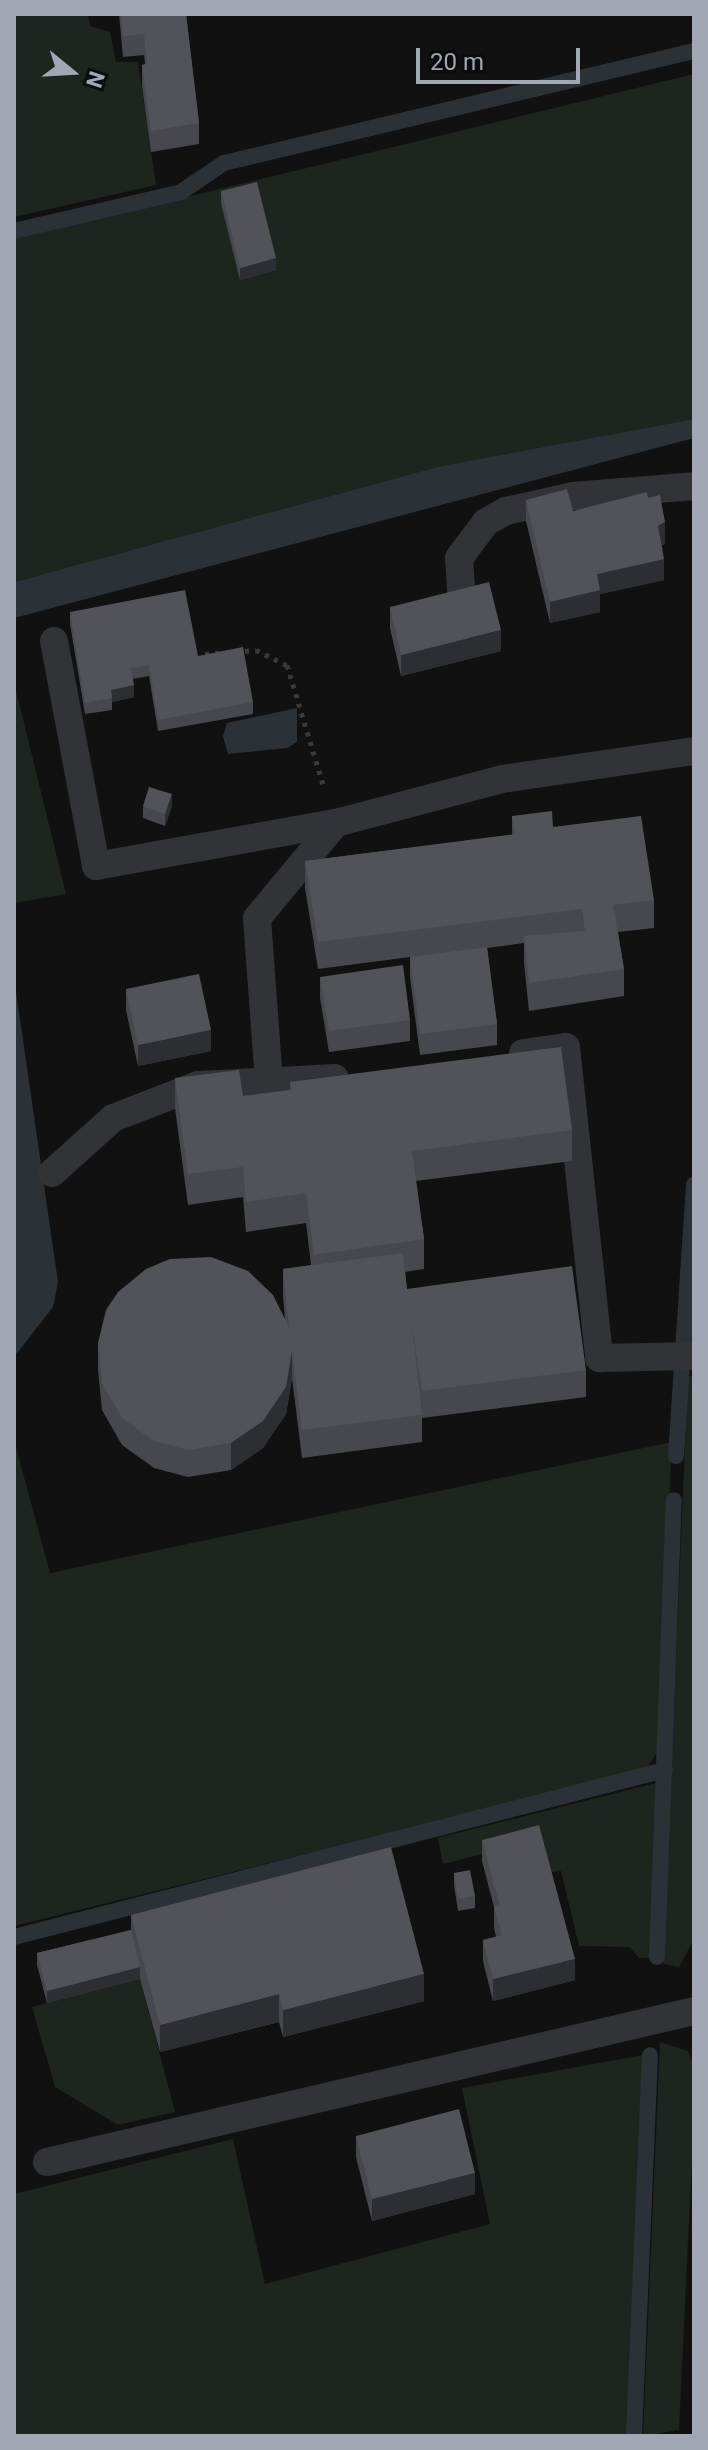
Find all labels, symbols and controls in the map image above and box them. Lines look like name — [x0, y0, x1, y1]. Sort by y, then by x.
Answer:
north arrow — [32, 32, 112, 112]
scale bar — [420, 32, 584, 82]
text: 20 m — [430, 48, 484, 76]
text: N — [81, 68, 110, 91]

